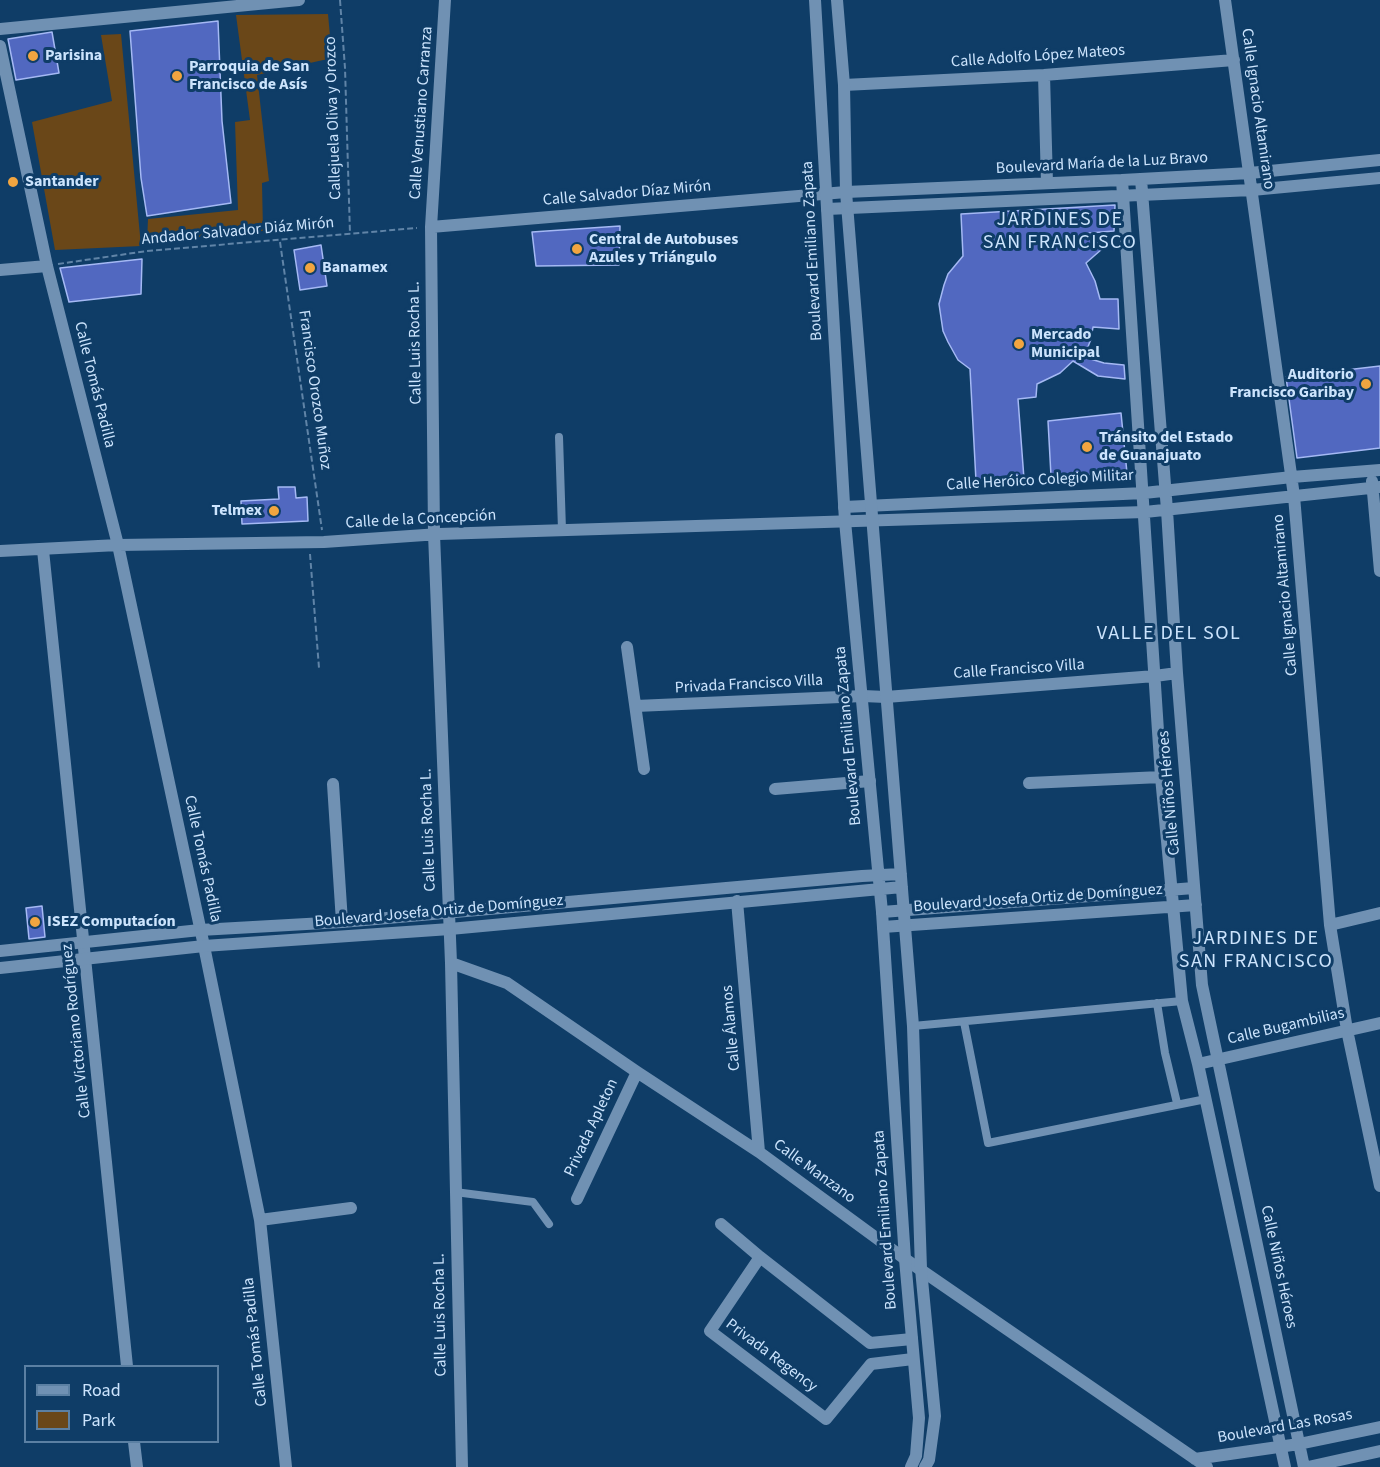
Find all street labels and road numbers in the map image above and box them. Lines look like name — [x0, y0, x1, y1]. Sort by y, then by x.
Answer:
street label: Calle Venustiano Carranza — [406, 26, 438, 200]
street label: Calle Ignacio Altamirano — [1236, 27, 1278, 191]
street label: Callejuela Oliva y Orozco — [322, 36, 346, 200]
street label: Calle Adolfo López Mateos — [950, 41, 1126, 73]
street label: Boulevard María de la Luz Bravo — [995, 149, 1209, 179]
street label: Boulevard Emiliano Zapata — [799, 161, 827, 341]
street label: Calle Salvador Díaz Mirón — [542, 177, 712, 211]
street label: Andador Salvador Diáz Mirón — [141, 214, 335, 250]
street label: Calle Luis Rocha L. — [405, 281, 427, 405]
street label: Francisco Orozco Muñoz — [293, 309, 335, 471]
street label: Calle Tomás Padilla — [69, 320, 119, 450]
street label: Calle Heróico Colegio Militar — [946, 467, 1134, 495]
street label: Calle de la Concepción — [345, 506, 497, 534]
street label: Calle Ignacio Altamirano — [1269, 513, 1303, 677]
street label: Boulevard Emiliano Zapata — [832, 646, 866, 826]
street label: Calle Francisco Villa — [953, 656, 1085, 684]
street label: Privada Francisco Villa — [674, 672, 824, 698]
street label: Calle Niños Héroes — [1155, 730, 1185, 856]
street label: Calle Luis Rocha L. — [417, 768, 441, 892]
street label: Calle Tomás Padilla — [179, 794, 225, 924]
street label: Boulevard Josefa Ortiz de Domínguez — [913, 881, 1163, 917]
street label: Boulevard Josefa Ortiz de Domínguez — [314, 892, 564, 932]
street label: Calle Victoriano Rodríguez — [58, 943, 96, 1119]
street label: Calle Álamos — [719, 984, 745, 1072]
street label: Calle Bugambilias — [1226, 1004, 1346, 1050]
street label: Privada Apleton — [561, 1076, 623, 1180]
street label: Boulevard Emiliano Zapata — [870, 1130, 902, 1310]
street label: Calle Manzano — [769, 1136, 859, 1208]
street label: Calle Niños Héroes — [1256, 1204, 1300, 1330]
street label: Calle Luis Rocha L. — [430, 1253, 452, 1377]
street label: Calle Tomás Padilla — [240, 1277, 272, 1407]
street label: Privada Regency — [721, 1315, 821, 1397]
street label: Boulevard Las Rosas — [1216, 1406, 1354, 1448]

